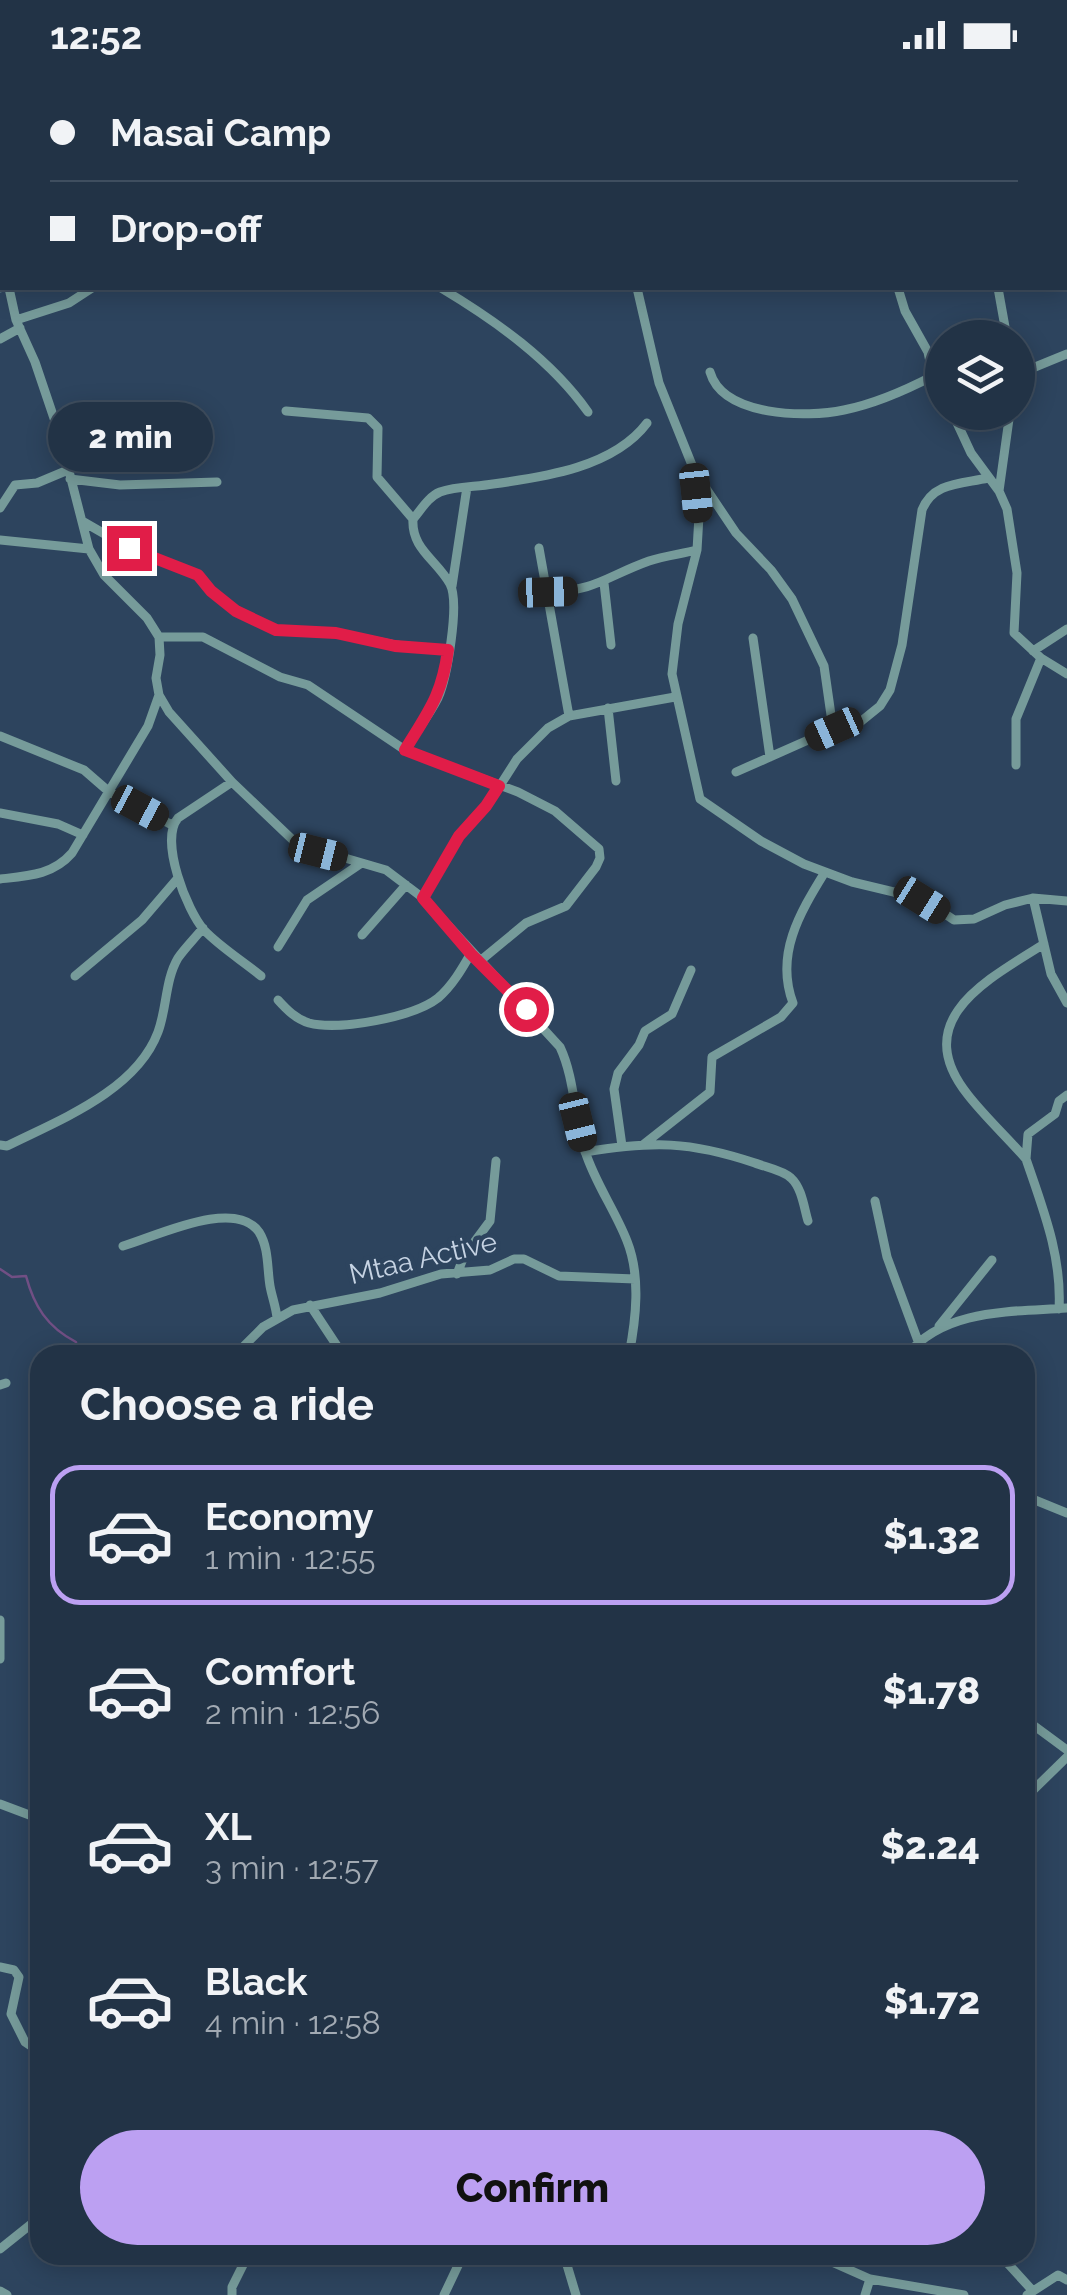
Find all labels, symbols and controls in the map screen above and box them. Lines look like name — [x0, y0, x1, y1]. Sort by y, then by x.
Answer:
text: 12:52 — [50, 13, 142, 58]
text: Masai Camp — [110, 110, 331, 155]
text: Drop-off — [110, 206, 262, 251]
map controls — [925, 320, 1035, 430]
button: layers — [925, 320, 1035, 430]
callout: 2 min — [46, 403, 212, 473]
text: 2 min — [88, 418, 173, 455]
car — [678, 462, 714, 524]
route end — [107, 526, 152, 571]
car — [517, 576, 579, 608]
car — [800, 703, 868, 755]
car — [106, 781, 174, 835]
car — [285, 830, 351, 874]
car — [889, 871, 955, 929]
route start — [504, 987, 549, 1032]
car — [556, 1089, 600, 1155]
street label: Mtaa Active — [346, 1225, 500, 1291]
text: Choose a ride — [80, 1378, 374, 1431]
icon: car — [85, 1490, 175, 1580]
text: Economy — [205, 1494, 374, 1539]
text: $1.32 — [883, 1513, 980, 1558]
text: 1 min · 12:55 — [205, 1539, 376, 1576]
icon: car — [85, 1645, 175, 1735]
text: Comfort — [205, 1649, 355, 1694]
text: $1.78 — [883, 1668, 980, 1713]
text: 2 min · 12:56 — [205, 1694, 380, 1731]
icon: car — [85, 1800, 175, 1890]
text: XL — [205, 1804, 252, 1849]
text: $2.24 — [881, 1823, 980, 1868]
text: 3 min · 12:57 — [205, 1849, 379, 1886]
icon: car — [85, 1955, 175, 2045]
text: Black — [205, 1959, 307, 2004]
text: $1.72 — [884, 1978, 980, 2023]
text: 4 min · 12:58 — [205, 2004, 381, 2041]
button: Confirm — [80, 2130, 985, 2245]

